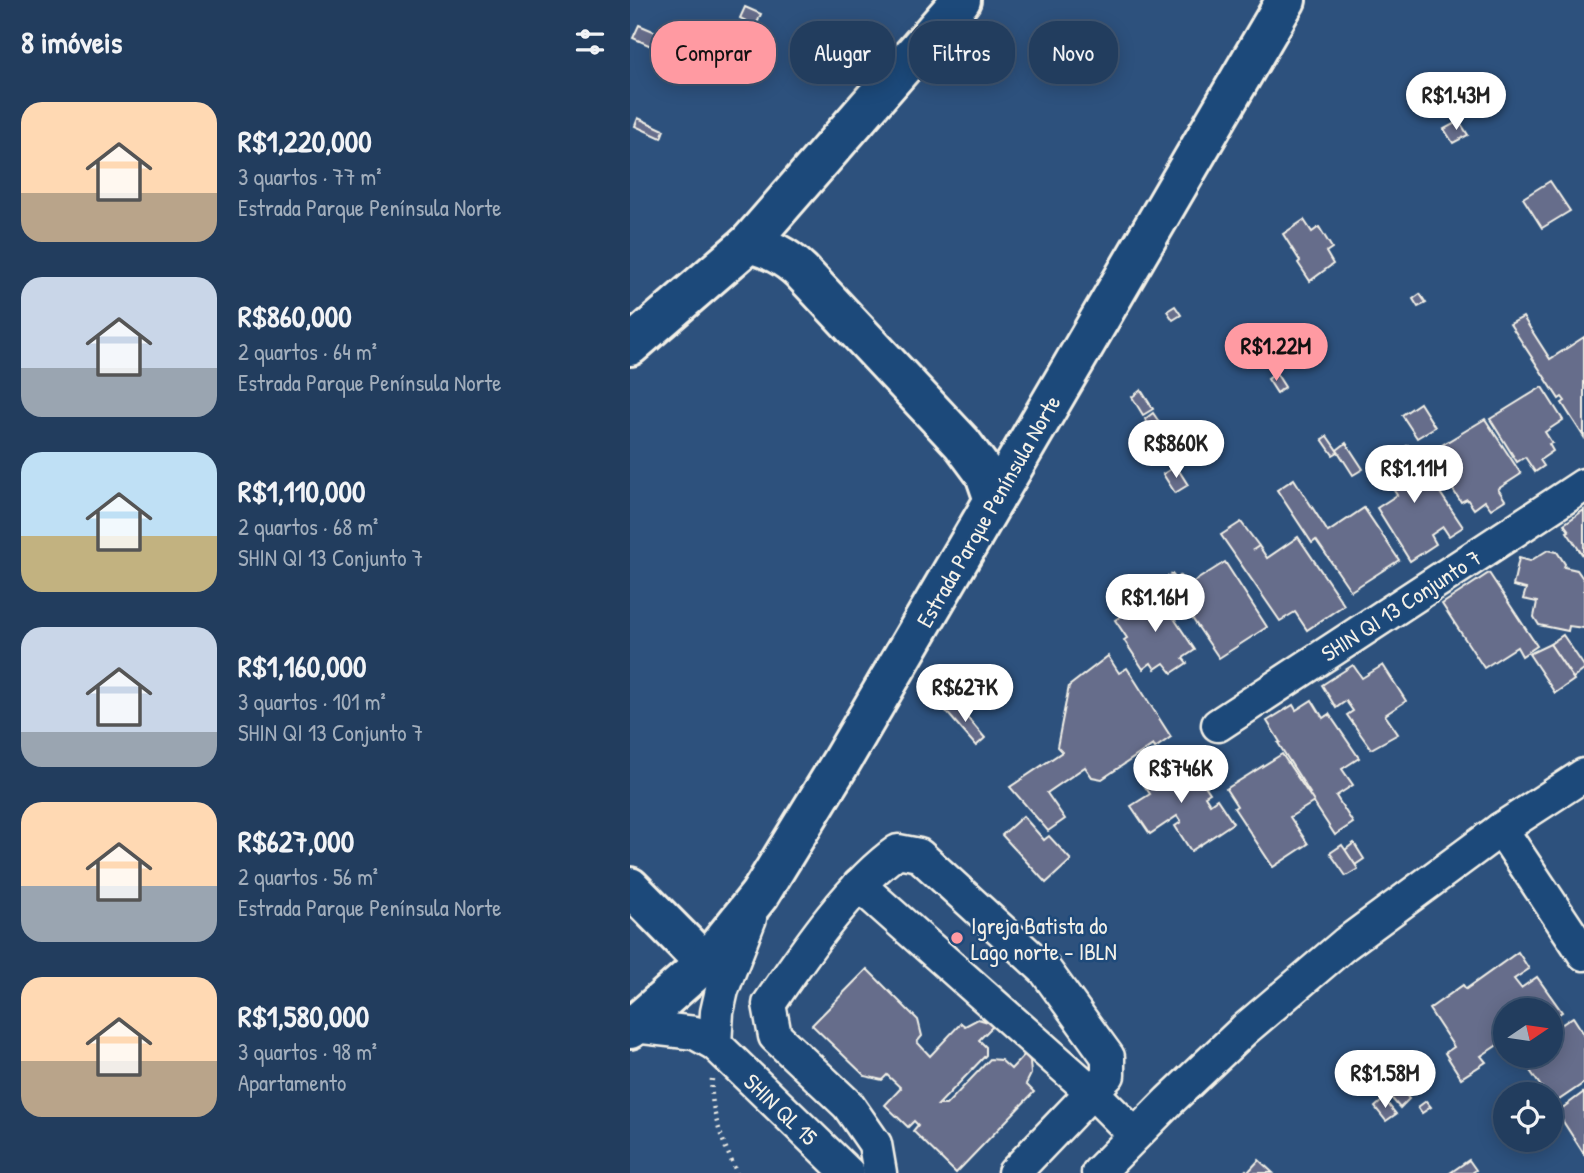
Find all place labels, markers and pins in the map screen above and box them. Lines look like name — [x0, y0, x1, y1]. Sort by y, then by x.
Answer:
pin: R$1.43M — [1391, 72, 1521, 132]
pin: R$1.22M — [1211, 324, 1341, 383]
pin: R$860K — [1119, 420, 1233, 480]
pin: R$1.11M — [1349, 446, 1479, 505]
pin: R$1.16M — [1090, 574, 1220, 634]
pin: R$627K — [908, 664, 1022, 724]
pin: R$746K — [1124, 746, 1238, 805]
place label: Igreja Batista do Lago norte - IBLN — [971, 910, 1117, 967]
marker: Igreja Batista do Lago norte - IBLN — [949, 930, 965, 946]
pin: R$1.58M — [1320, 1050, 1450, 1110]

